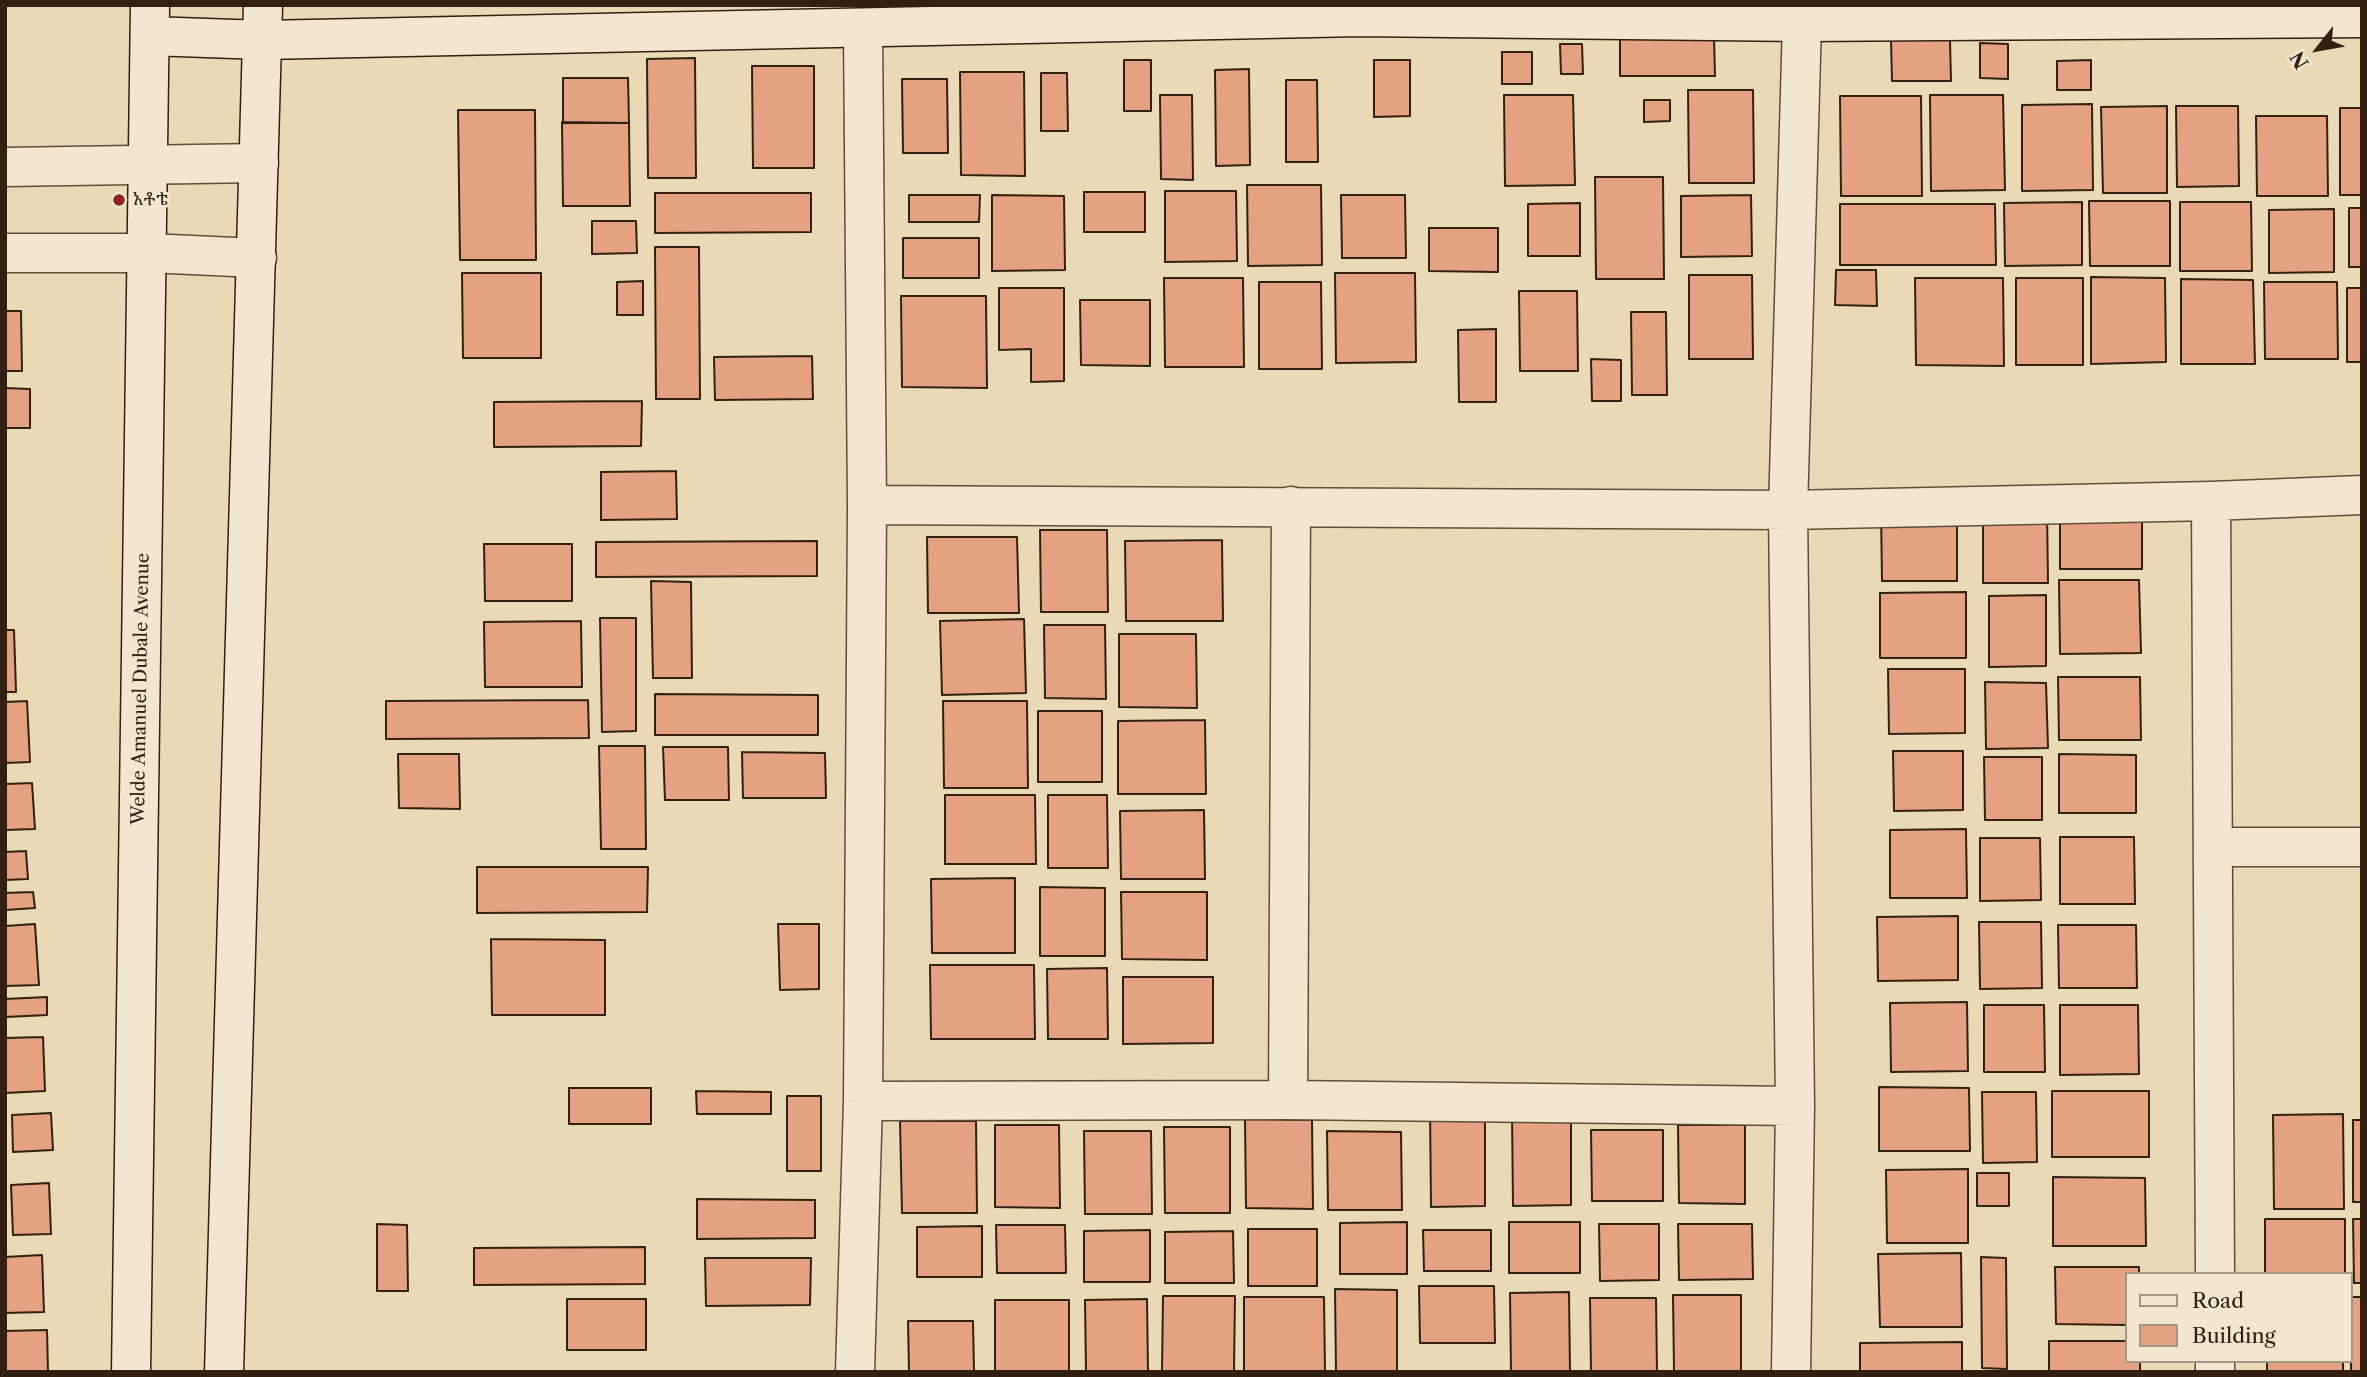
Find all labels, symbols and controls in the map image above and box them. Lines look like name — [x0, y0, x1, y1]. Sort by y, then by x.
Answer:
north arrow — [2283, 14, 2353, 84]
text: N — [2285, 47, 2314, 73]
place label: አቶቴ — [133, 189, 168, 211]
marker: አቶቴ — [111, 192, 127, 208]
street label: Welde Amanuel Dubale Avenue — [128, 553, 154, 825]
legend — [2126, 1272, 2353, 1363]
text: Road — [2192, 1288, 2244, 1313]
text: Building — [2192, 1323, 2276, 1348]

